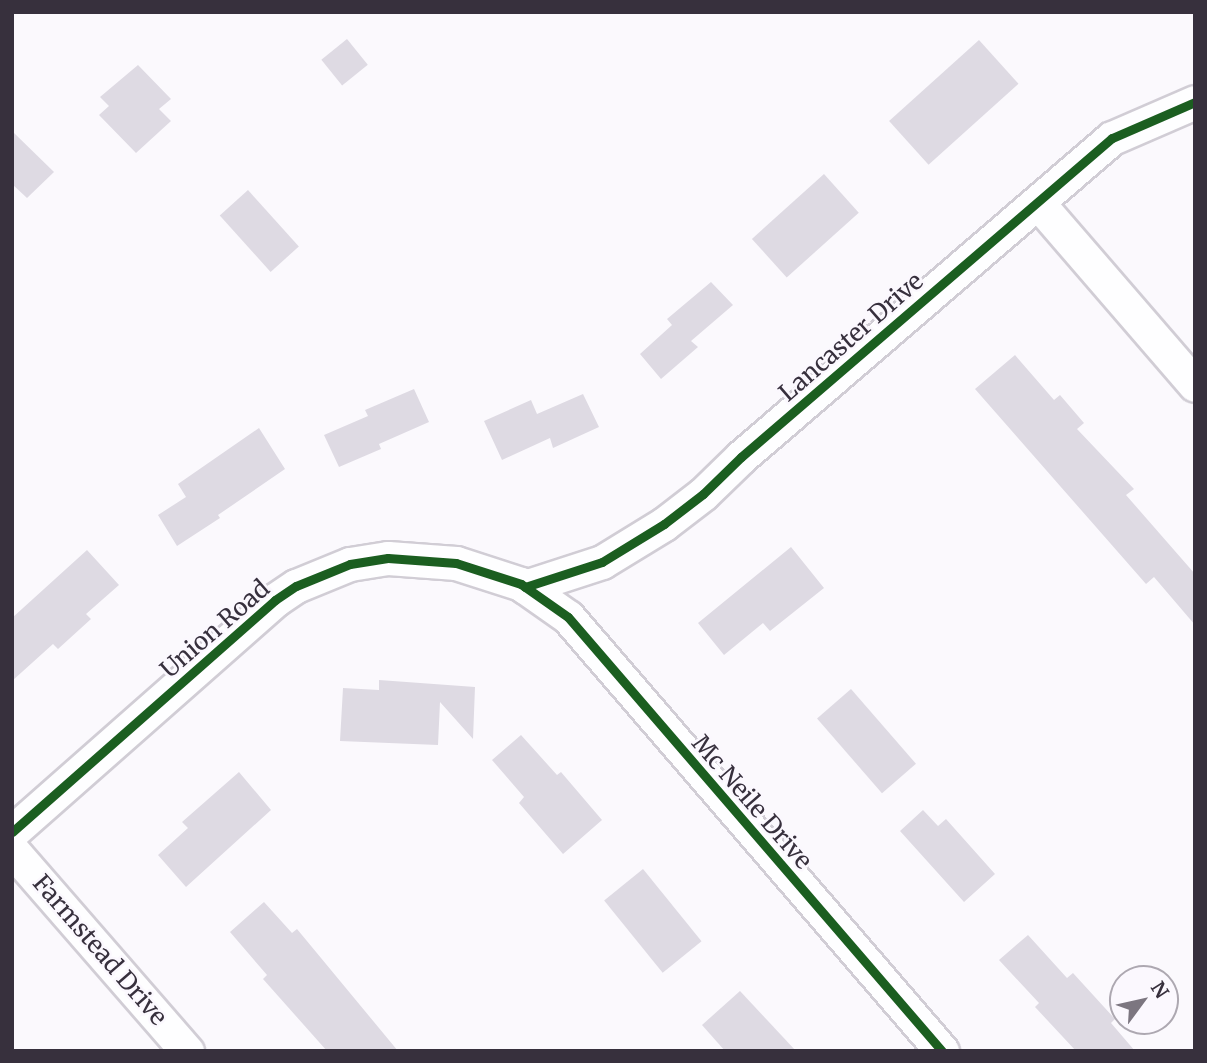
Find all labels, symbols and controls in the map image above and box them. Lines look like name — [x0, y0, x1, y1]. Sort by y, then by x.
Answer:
street label: Lancaster Drive — [773, 267, 929, 407]
street label: Union Road — [155, 574, 275, 684]
street label: Mc Neile Drive — [686, 729, 818, 875]
street label: Farmstead Drive — [27, 869, 173, 1031]
north arrow — [1109, 965, 1179, 1035]
text: N — [1146, 977, 1174, 1002]

